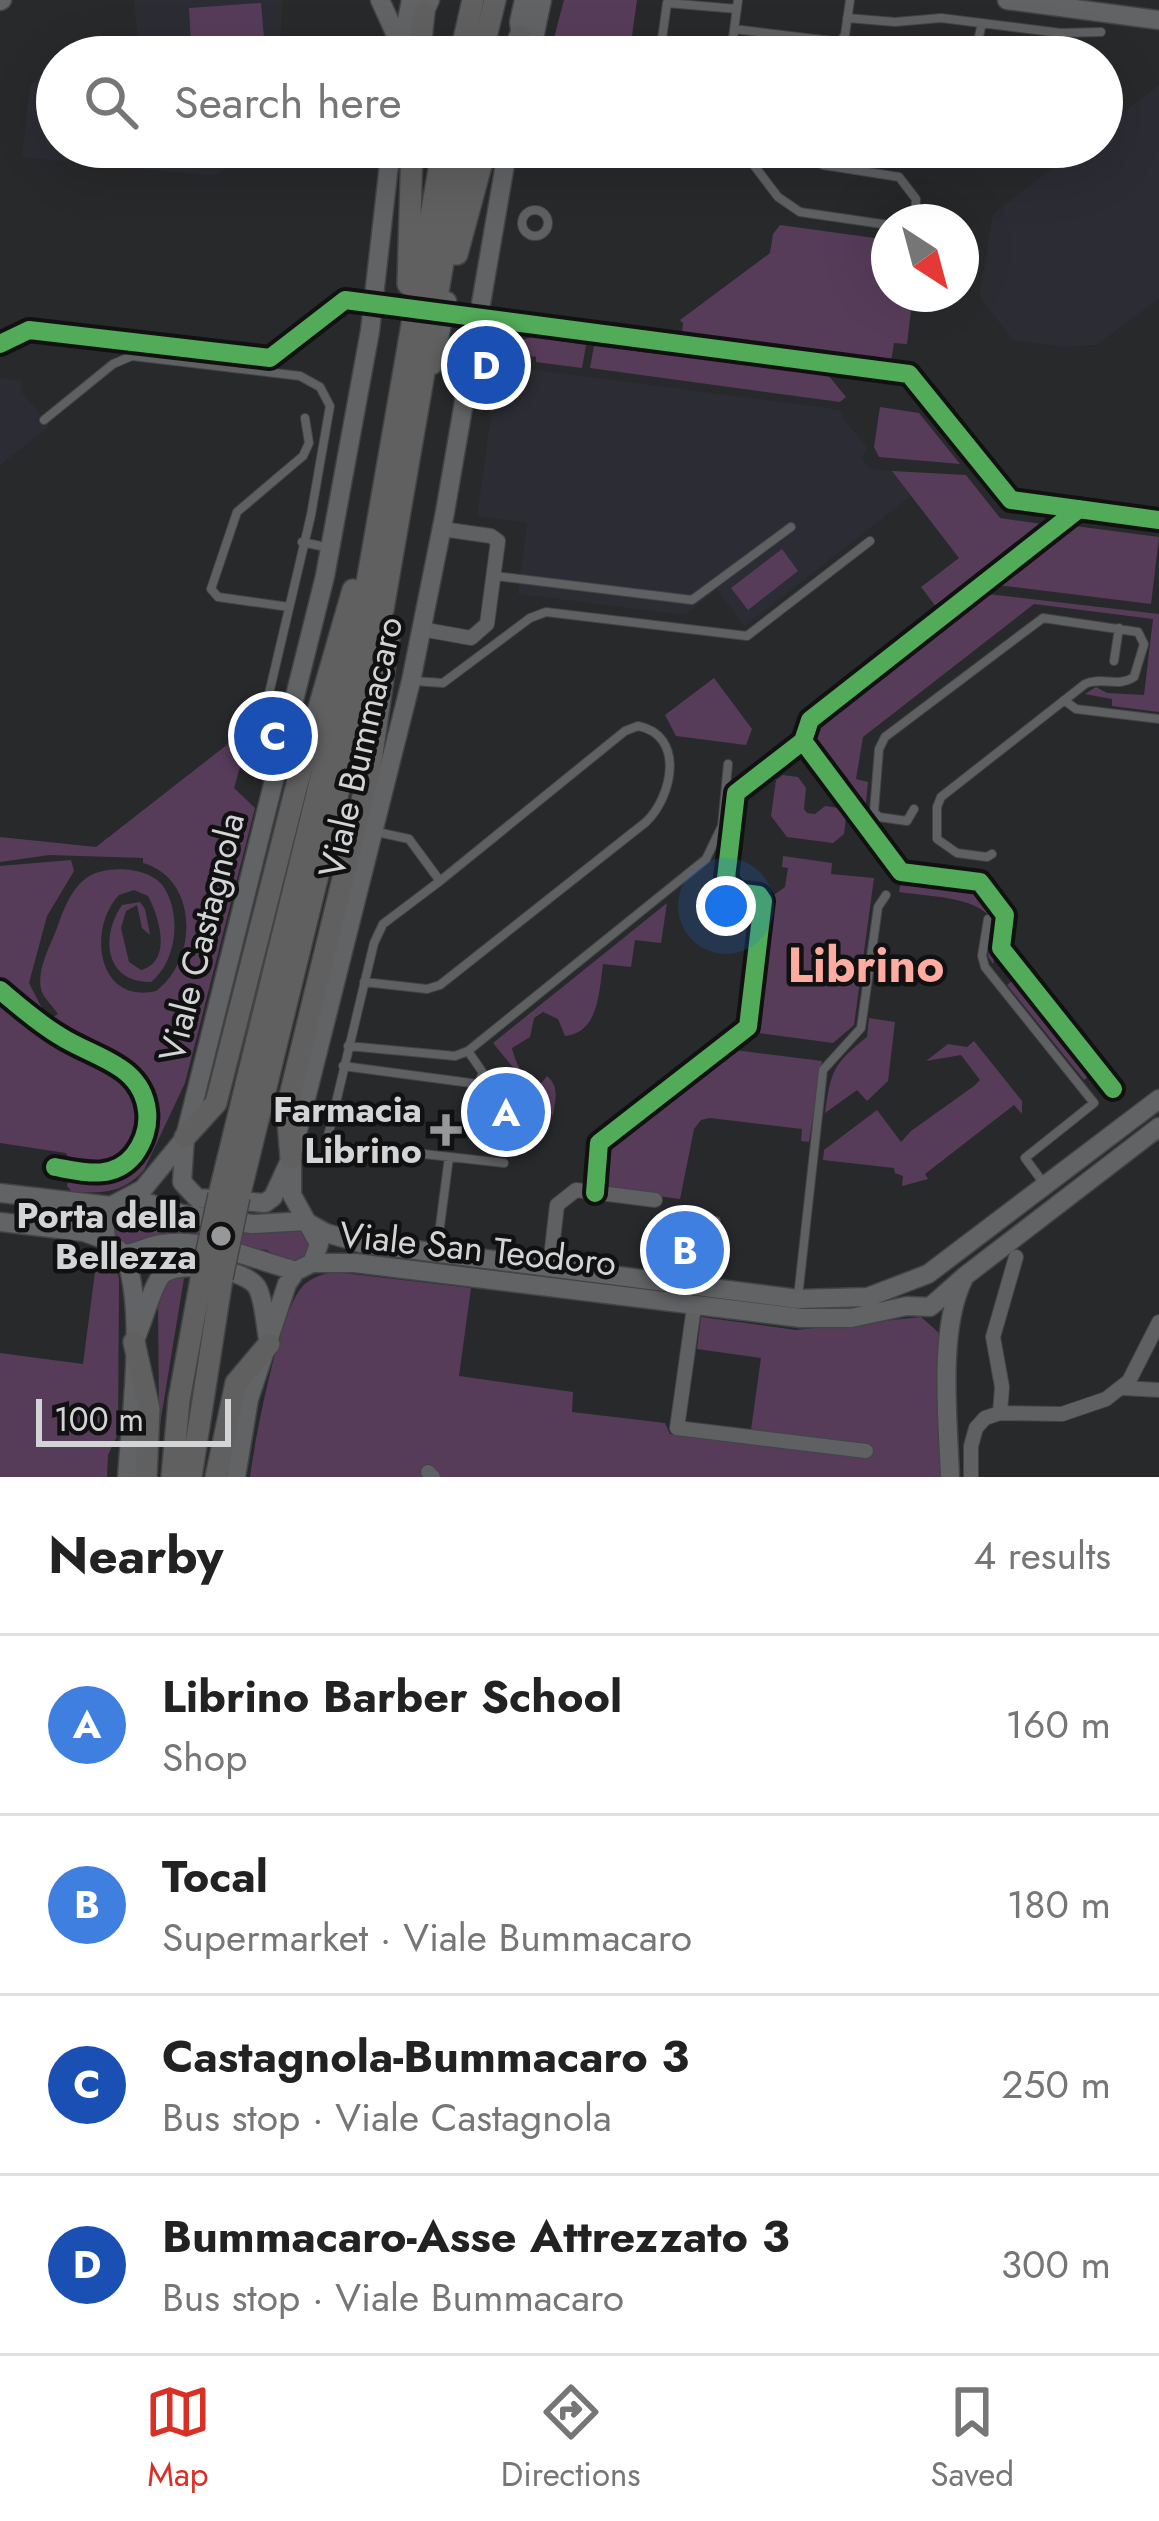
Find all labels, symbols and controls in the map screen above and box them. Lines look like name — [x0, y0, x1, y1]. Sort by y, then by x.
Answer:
search box — [36, 36, 1123, 168]
icon: search — [78, 69, 144, 135]
text: Search here — [174, 70, 402, 135]
north arrow — [871, 204, 979, 312]
pin: D — [447, 320, 525, 410]
street label: Viale Bummacaro — [305, 611, 415, 883]
pin: C — [234, 691, 312, 781]
street label: Viale Castagnola — [145, 807, 257, 1067]
your location — [696, 876, 756, 936]
district label: Librino — [787, 931, 945, 1000]
pin: A — [467, 1067, 545, 1157]
place label: Farmacia Librino — [273, 1083, 422, 1176]
marker: Farmacia Librino — [433, 1117, 459, 1143]
place label: Porta della Bellezza — [16, 1189, 197, 1282]
pin: B — [646, 1205, 724, 1295]
street label: Viale San Teodoro — [337, 1208, 619, 1288]
marker: Porta della Bellezza — [208, 1223, 234, 1249]
scale bar — [36, 1393, 231, 1446]
text: 100 m — [54, 1396, 144, 1443]
text: Nearby — [48, 1518, 223, 1592]
text: 4 results — [973, 1527, 1111, 1584]
text: Librino Barber School — [162, 1664, 622, 1729]
text: A — [73, 1696, 101, 1753]
text: 160 m — [1005, 1696, 1111, 1753]
text: Shop — [162, 1729, 247, 1786]
text: Tocal — [162, 1844, 268, 1909]
text: B — [74, 1876, 100, 1933]
text: 180 m — [1007, 1876, 1111, 1933]
text: Supermarket · Viale Bummacaro — [162, 1909, 692, 1966]
text: Castagnola-Bummacaro 3 — [162, 2024, 689, 2089]
text: C — [73, 2056, 101, 2113]
text: 250 m — [1001, 2056, 1111, 2113]
text: Bus stop · Viale Castagnola — [162, 2089, 612, 2146]
text: Bummacaro-Asse Attrezzato 3 — [162, 2204, 790, 2269]
text: D — [73, 2236, 101, 2293]
text: 300 m — [1001, 2236, 1111, 2293]
text: Bus stop · Viale Bummacaro — [162, 2269, 624, 2326]
tab: Map — [145, 2379, 211, 2498]
tab: Directions — [501, 2379, 641, 2498]
tab: Saved — [930, 2379, 1014, 2498]

